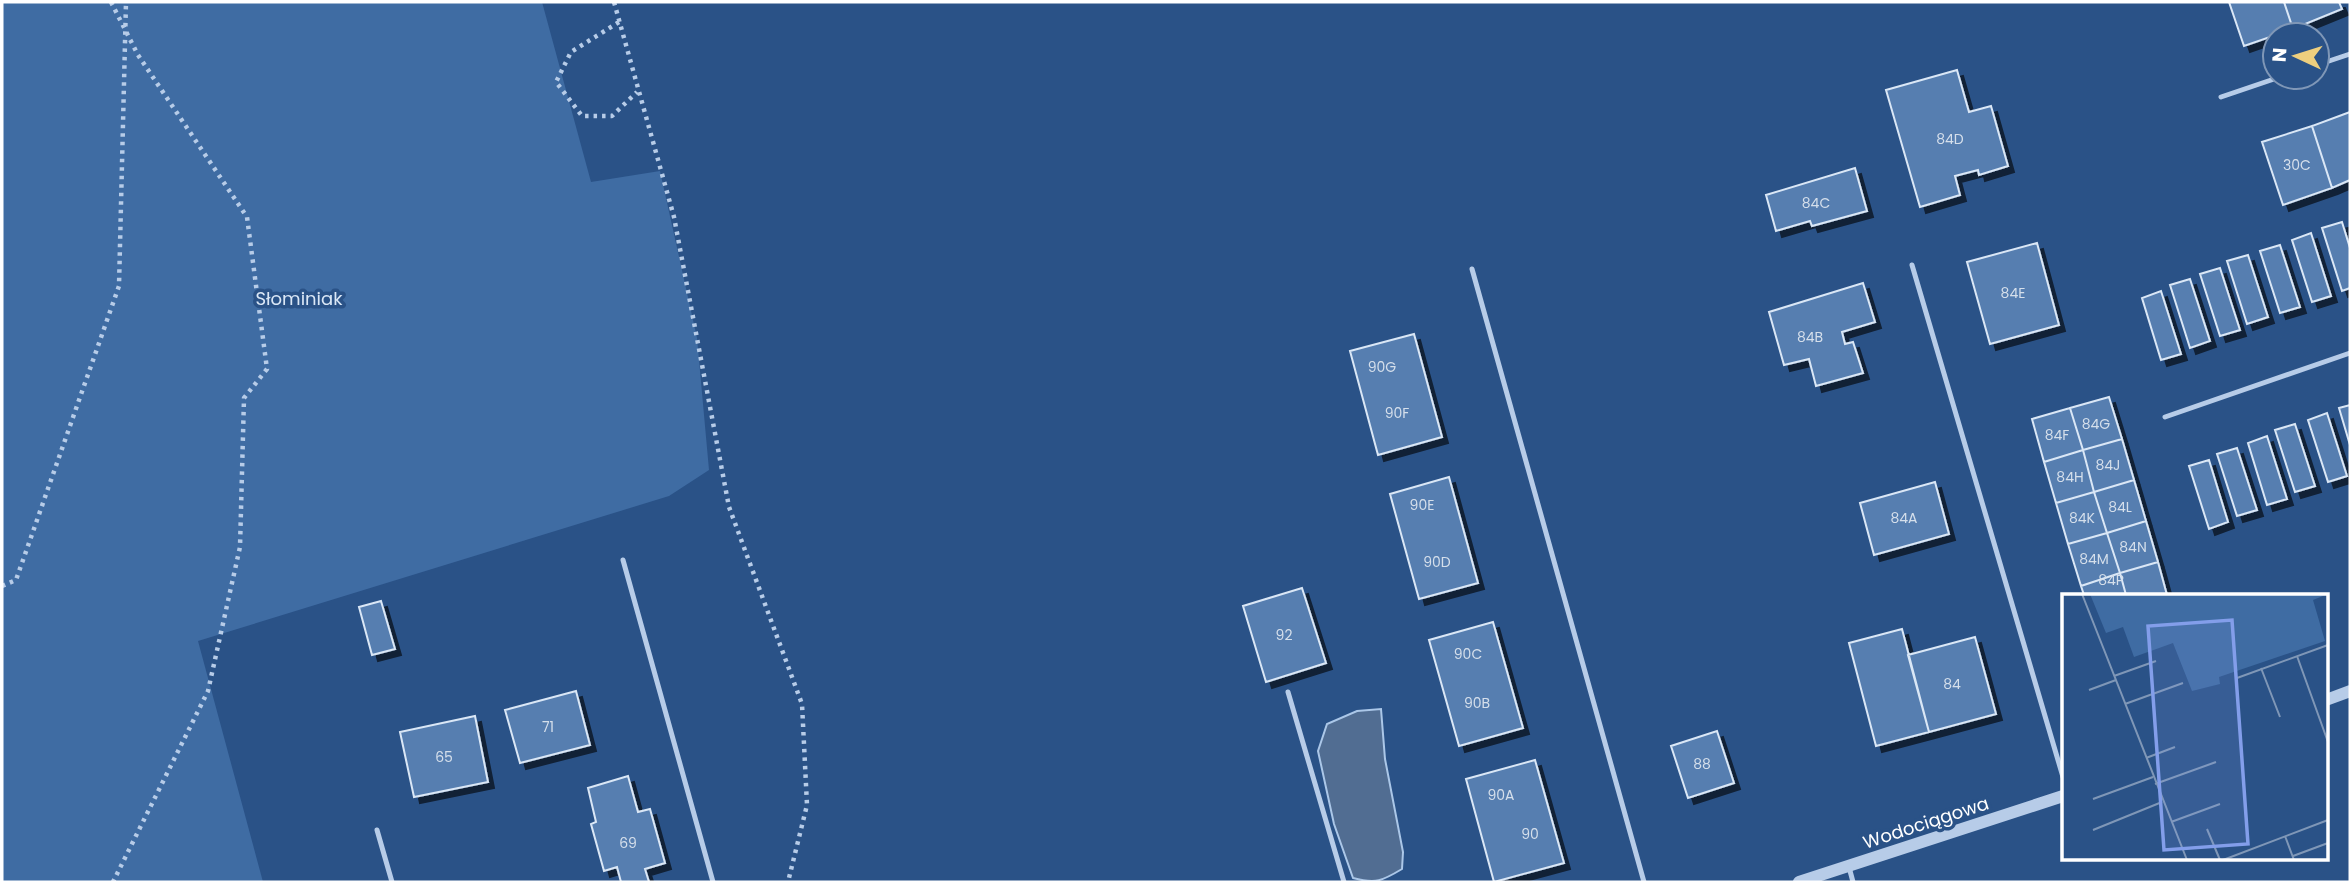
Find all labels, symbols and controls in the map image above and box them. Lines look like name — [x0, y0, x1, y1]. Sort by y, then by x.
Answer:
north arrow — [2261, 21, 2331, 91]
text: N — [2266, 47, 2294, 63]
house number: 84D — [1936, 129, 1964, 149]
house number: 30C — [2283, 155, 2311, 175]
house number: 84C — [1802, 193, 1830, 213]
house number: 84E — [2001, 283, 2025, 303]
park label: Słominiak — [256, 286, 343, 311]
house number: 84B — [1797, 327, 1823, 347]
house number: 90G — [1368, 357, 1396, 377]
house number: 90F — [1385, 403, 1409, 423]
house number: 84G — [2082, 414, 2110, 434]
house number: 84F — [2045, 425, 2069, 445]
house number: 84J — [2095, 455, 2121, 475]
house number: 84H — [2056, 467, 2084, 487]
house number: 90E — [1410, 495, 1434, 515]
house number: 84L — [2108, 497, 2132, 517]
house number: 84A — [1890, 508, 1918, 528]
house number: 84K — [2069, 508, 2096, 528]
house number: 84N — [2119, 537, 2147, 557]
house number: 84M — [2079, 549, 2109, 569]
house number: 90D — [1423, 552, 1451, 572]
house number: 84P — [2098, 570, 2124, 590]
inset map — [2062, 594, 2328, 860]
house number: 92 — [1276, 625, 1292, 645]
house number: 90C — [1454, 644, 1482, 664]
house number: 84 — [1943, 674, 1961, 694]
house number: 90B — [1464, 693, 1490, 713]
house number: 71 — [542, 717, 554, 737]
house number: 65 — [435, 747, 453, 767]
house number: 88 — [1693, 754, 1711, 774]
house number: 90A — [1487, 785, 1515, 805]
street label: Wodociągowa — [1860, 790, 1992, 855]
house number: 90 — [1521, 824, 1539, 844]
house number: 69 — [619, 833, 637, 853]

